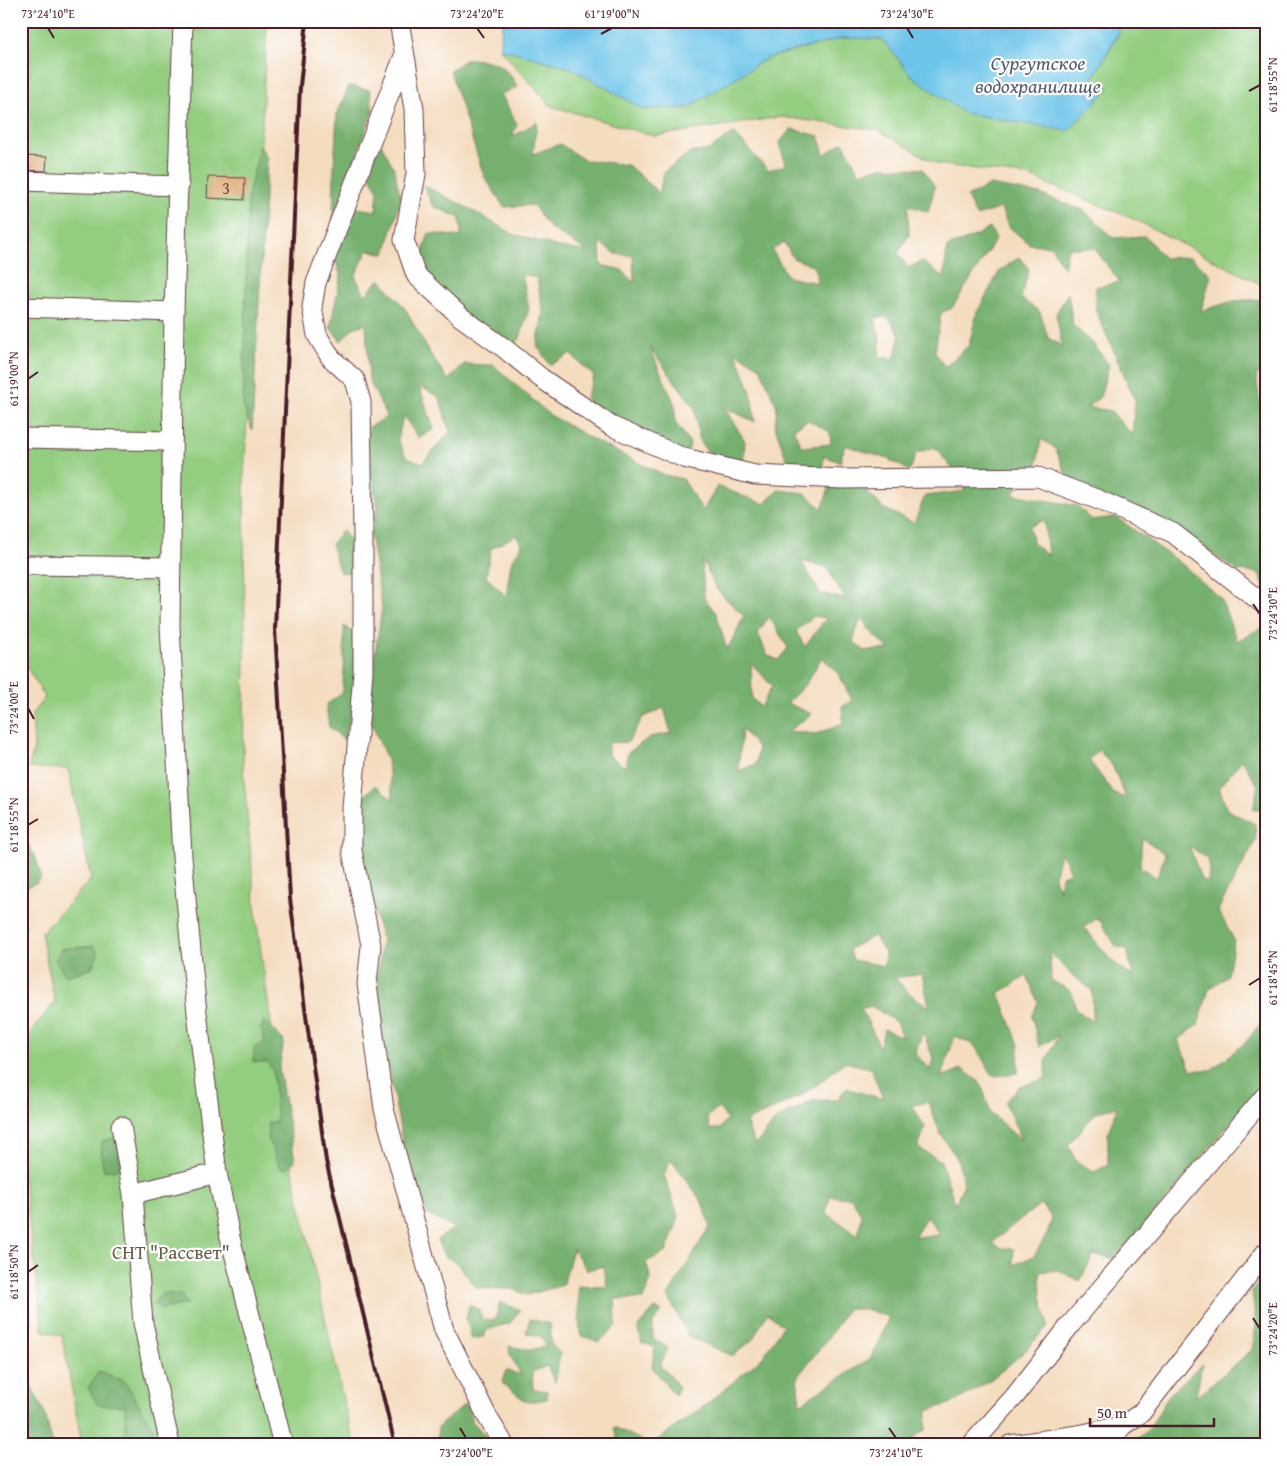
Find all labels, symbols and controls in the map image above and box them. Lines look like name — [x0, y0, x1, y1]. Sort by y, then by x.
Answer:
text: 73°24'10"E — [21, 5, 75, 22]
text: 73°24'20"E — [450, 5, 504, 22]
text: 61°19'00"N — [584, 5, 640, 22]
text: 73°24'30"E — [880, 5, 934, 22]
water label: Сургутское водохранилище — [975, 48, 1101, 100]
text: 61°18'55"N — [1264, 57, 1281, 113]
house number: 3 — [222, 176, 230, 200]
text: 61°19'00"N — [5, 351, 22, 407]
text: 73°24'30"E — [1264, 587, 1281, 641]
text: 73°24'00"E — [5, 681, 22, 735]
text: 61°18'55"N — [5, 797, 22, 853]
text: 61°18'45"N — [1264, 950, 1281, 1006]
park label: СНТ "Рассвет" — [112, 1238, 230, 1266]
text: 61°18'50"N — [5, 1244, 22, 1300]
text: 73°24'20"E — [1264, 1302, 1281, 1356]
scale bar — [1090, 1396, 1213, 1428]
text: 50 m — [1097, 1402, 1128, 1423]
text: 73°24'00"E — [439, 1444, 493, 1461]
text: 73°24'10"E — [869, 1444, 923, 1461]

